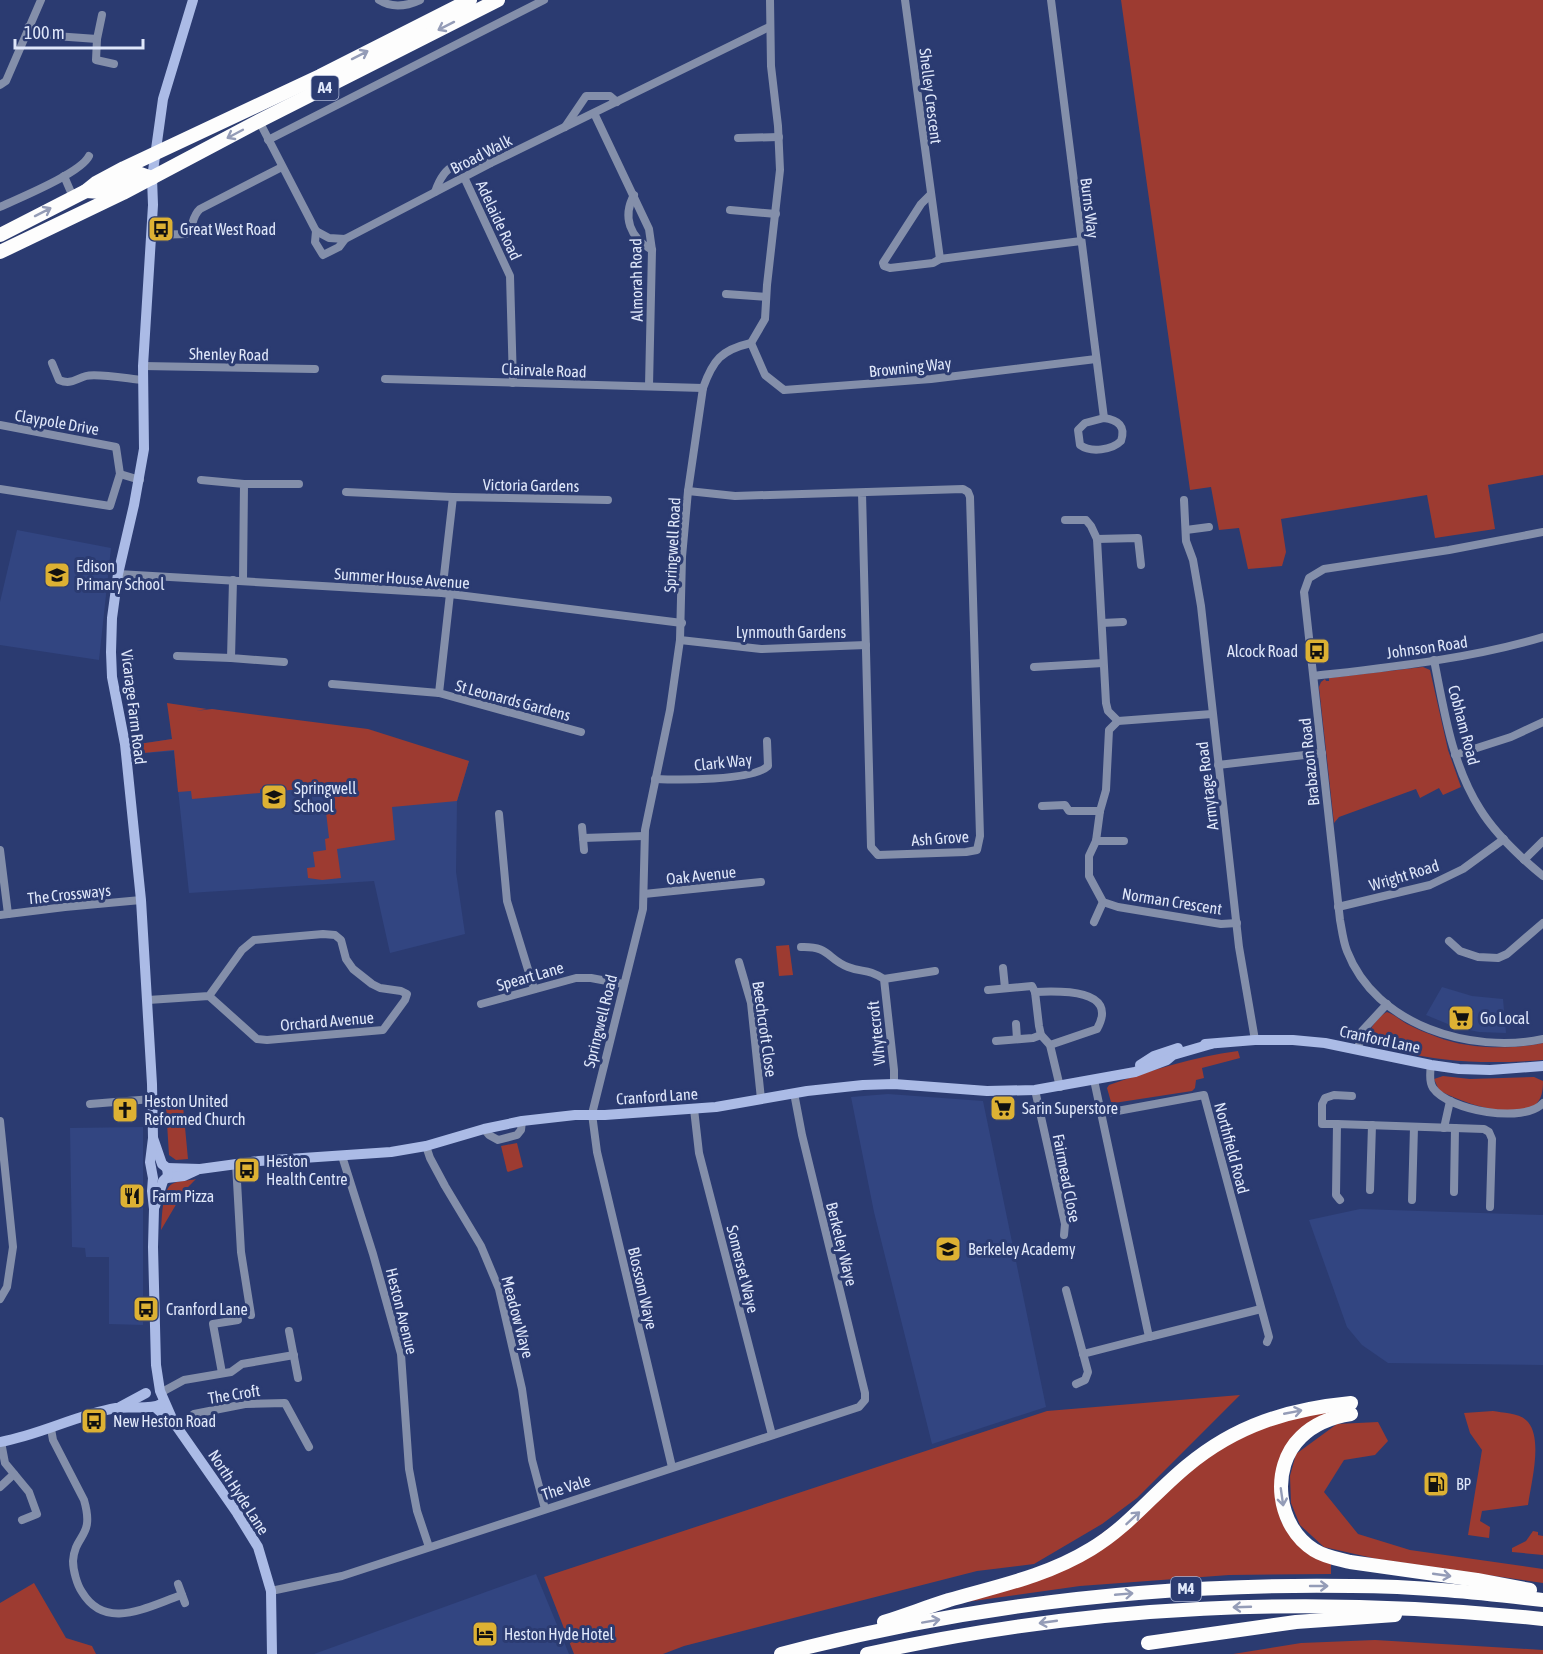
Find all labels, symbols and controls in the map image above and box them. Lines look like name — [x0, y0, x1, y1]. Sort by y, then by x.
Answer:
scale bar — [15, 12, 142, 50]
one-way arrow — [437, 21, 455, 33]
text: 100 m — [24, 22, 65, 43]
street label: Shelley Crescent — [915, 47, 946, 145]
one-way arrow — [351, 49, 369, 61]
road number: A4 — [312, 76, 338, 100]
one-way arrow — [227, 128, 244, 140]
street label: Broad Walk — [447, 131, 515, 177]
street label: Adelaide Road — [473, 177, 525, 263]
street label: Burns Way — [1076, 177, 1103, 240]
one-way arrow — [34, 206, 52, 218]
bus stop icon: Great West Road — [146, 214, 176, 244]
place label: Great West Road — [180, 220, 276, 238]
street label: Almorah Road — [626, 238, 646, 322]
street label: Shenley Road — [189, 344, 269, 365]
street label: Browning Way — [868, 354, 953, 381]
street label: Clairvale Road — [501, 360, 587, 380]
street label: Claypole Drive — [13, 406, 101, 439]
street label: Victoria Gardens — [483, 475, 580, 495]
street label: Springwell Road — [661, 497, 684, 593]
place label: Edison Primary School — [76, 557, 165, 594]
school or university icon: Edison Primary School — [42, 560, 72, 590]
street label: Summer House Avenue — [334, 564, 470, 592]
street label: Lynmouth Gardens — [736, 623, 846, 642]
street label: Johnson Road — [1385, 632, 1469, 662]
bus stop icon: Alcock Road — [1302, 636, 1332, 666]
place label: Alcock Road — [1227, 642, 1298, 660]
street label: Vicarage Farm Road — [117, 649, 150, 765]
street label: St Leonards Gardens — [453, 676, 573, 724]
street label: Cobham Road — [1445, 683, 1483, 767]
street label: Brabazon Road — [1295, 717, 1323, 807]
street label: Armytage Road — [1193, 740, 1222, 831]
street label: Clark Way — [693, 750, 753, 775]
place label: Springwell School — [294, 779, 357, 815]
school or university icon: Springwell School — [259, 782, 289, 812]
street label: Ash Grove — [911, 827, 969, 849]
street label: Wright Road — [1367, 856, 1441, 895]
street label: Oak Avenue — [665, 862, 737, 888]
street label: The Crossways — [26, 881, 112, 908]
street label: Norman Crescent — [1121, 884, 1224, 918]
street label: Speart Lane — [494, 958, 566, 995]
street label: Springwell Road — [580, 973, 621, 1070]
street label: Beechcroft Close — [749, 980, 781, 1078]
street label: Whytecroft — [864, 999, 889, 1066]
supermarket icon: Go Local — [1446, 1003, 1476, 1033]
street label: Orchard Avenue — [279, 1008, 375, 1034]
place label: Go Local — [1480, 1009, 1530, 1027]
street label: Cranford Lane — [1338, 1022, 1422, 1056]
street label: Cranford Lane — [616, 1084, 698, 1108]
place label: Heston United Reformed Church — [144, 1092, 246, 1128]
supermarket icon: Sarin Superstore — [988, 1093, 1018, 1123]
church icon: Heston United Reformed Church — [110, 1095, 140, 1125]
place label: Sarin Superstore — [1022, 1099, 1118, 1118]
street label: Northfield Road — [1211, 1100, 1253, 1196]
street label: Fairmead Close — [1050, 1132, 1084, 1224]
place label: Heston Health Centre — [266, 1152, 348, 1188]
bus stop icon: Heston Health Centre — [232, 1155, 262, 1185]
restaurant icon: Farm Pizza — [117, 1181, 147, 1211]
place label: Farm Pizza — [152, 1187, 214, 1205]
street label: Berkeley Waye — [822, 1200, 861, 1288]
street label: Somerset Waye — [722, 1223, 763, 1315]
school or university icon: Berkeley Academy — [933, 1234, 963, 1264]
place label: Berkeley Academy — [968, 1240, 1076, 1259]
street label: Blossom Waye — [624, 1245, 661, 1331]
street label: Heston Avenue — [383, 1266, 421, 1356]
street label: Meadow Waye — [497, 1274, 538, 1360]
bus stop icon: Cranford Lane — [131, 1294, 161, 1324]
place label: Cranford Lane — [166, 1300, 248, 1318]
street label: The Croft — [207, 1381, 262, 1407]
bus stop icon: New Heston Road — [79, 1406, 109, 1436]
one-way arrow — [1282, 1406, 1302, 1417]
place label: New Heston Road — [113, 1412, 216, 1430]
street label: North Hyde Lane — [204, 1446, 273, 1538]
fuel station icon: BP — [1421, 1469, 1451, 1499]
street label: The Vale — [539, 1471, 593, 1503]
place label: BP — [1456, 1475, 1472, 1493]
one-way arrow — [1277, 1486, 1288, 1506]
one-way arrow — [1125, 1511, 1140, 1525]
one-way arrow — [1431, 1569, 1451, 1580]
road number: M4 — [1171, 1577, 1201, 1601]
one-way arrow — [1308, 1580, 1328, 1592]
one-way arrow — [1113, 1589, 1133, 1600]
one-way arrow — [1233, 1601, 1253, 1612]
one-way arrow — [920, 1615, 940, 1626]
one-way arrow — [1039, 1617, 1058, 1628]
hotel icon: Heston Hyde Hotel — [470, 1619, 500, 1649]
place label: Heston Hyde Hotel — [504, 1625, 614, 1644]

